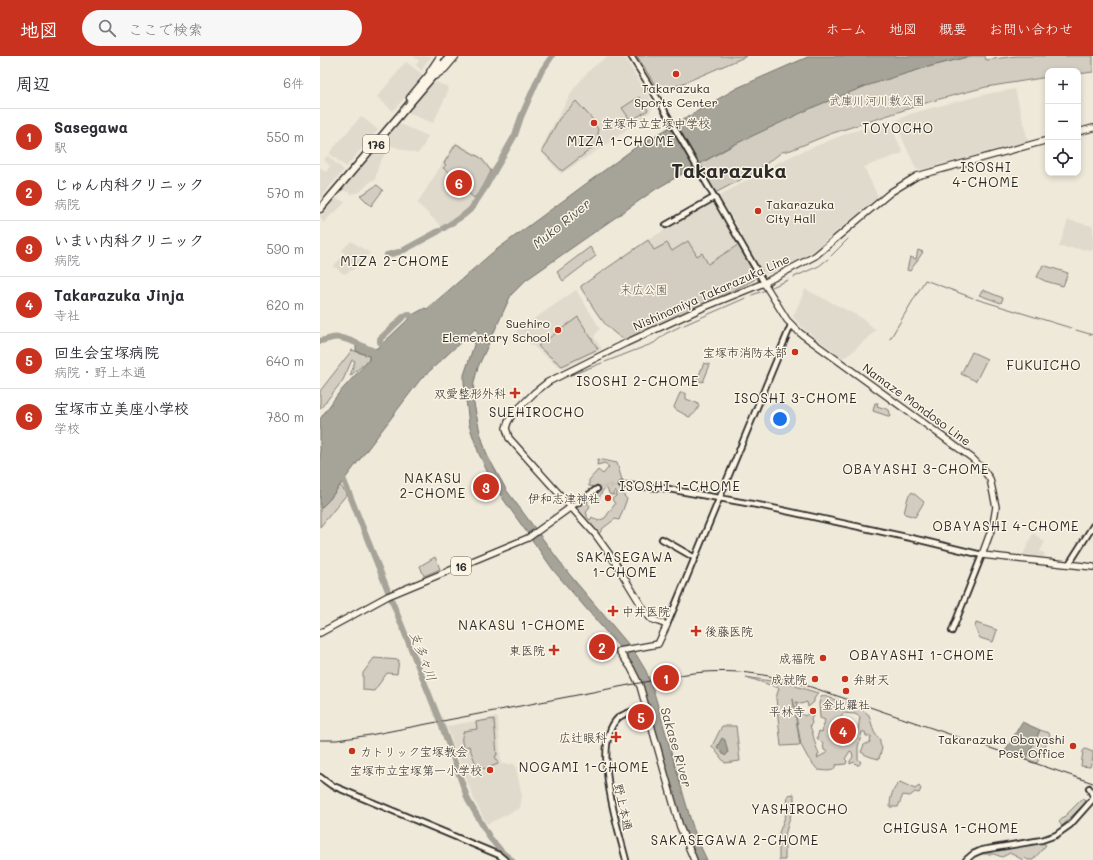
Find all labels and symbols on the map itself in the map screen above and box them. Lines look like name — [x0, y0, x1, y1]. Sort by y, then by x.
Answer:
marker: Takarazuka Sports Center — [671, 69, 681, 79]
place label: Takarazuka Sports Center — [634, 80, 718, 110]
park label: 武庫川河川敷公園 — [829, 92, 925, 108]
place label: 宝塚市立宝塚中学校 — [602, 115, 710, 131]
marker: 宝塚市立宝塚中学校 — [589, 118, 599, 128]
district label: TOYOCHO — [862, 119, 934, 136]
district label: MIZA 1-CHOME — [567, 132, 675, 149]
road number: 176 — [363, 135, 389, 153]
district label: Takarazuka — [671, 157, 787, 183]
district label: ISOSHI 4-CHOME — [953, 158, 1019, 190]
pin: 6 — [446, 168, 472, 198]
water label: Muko River — [528, 194, 594, 252]
place label: Takarazuka City Hall — [766, 196, 835, 226]
marker: Takarazuka City Hall — [753, 206, 763, 216]
street label: Nishinomiya Takarazuka Line — [630, 250, 792, 334]
district label: MIZA 2-CHOME — [340, 252, 450, 269]
park label: 末広公園 — [620, 281, 668, 297]
place label: Suehiro Elementary School — [442, 315, 550, 345]
marker: Suehiro Elementary School — [553, 325, 563, 335]
place label: 宝塚市消防本部 — [703, 344, 787, 360]
marker: 宝塚市消防本部 — [790, 347, 800, 357]
district label: FUKUICHO — [1006, 356, 1082, 373]
street label: Namaze Mondoso Line — [860, 359, 974, 449]
district label: ISOSHI 2-CHOME — [576, 372, 700, 389]
place label: 双愛整形外科 — [434, 385, 506, 401]
marker: 双愛整形外科 — [509, 387, 521, 399]
district label: ISOSHI 3-CHOME — [734, 389, 858, 406]
district label: SUEHIROCHO — [489, 403, 585, 420]
your location — [770, 409, 790, 429]
district label: OBAYASHI 3-CHOME — [842, 460, 990, 477]
district label: NAKASU 2-CHOME — [400, 469, 466, 501]
pin: 3 — [473, 472, 499, 502]
district label: ISOSHI 1-CHOME — [619, 477, 741, 494]
place label: 伊和志津神社 — [528, 490, 600, 506]
marker: 伊和志津神社 — [603, 493, 613, 503]
district label: OBAYASHI 4-CHOME — [932, 517, 1080, 534]
district label: SAKASEGAWA 1-CHOME — [576, 548, 674, 580]
road number: 16 — [451, 557, 471, 575]
place label: 中井医院 — [622, 603, 670, 619]
marker: 中井医院 — [607, 605, 619, 617]
district label: NAKASU 1-CHOME — [458, 616, 586, 633]
place label: 後藤医院 — [705, 623, 753, 639]
marker: 後藤医院 — [690, 625, 702, 637]
water label: 支多々川 — [407, 629, 441, 683]
pin: 2 — [589, 632, 615, 662]
place label: 東医院 — [509, 642, 545, 658]
marker: 東医院 — [548, 644, 560, 656]
district label: OBAYASHI 1-CHOME — [849, 646, 995, 663]
place label: 成福院 — [779, 650, 815, 666]
marker: 成福院 — [818, 653, 828, 663]
pin: 1 — [653, 663, 679, 693]
place label: 成就院 — [771, 671, 807, 687]
place label: 弁財天 — [853, 671, 889, 687]
marker: 成就院 — [810, 674, 820, 684]
marker: 弁財天 — [840, 674, 850, 684]
marker: 金比羅社 — [841, 686, 851, 696]
place label: 金比羅社 — [822, 696, 870, 712]
pin: 5 — [628, 702, 654, 732]
place label: 平林寺 — [769, 703, 805, 719]
water label: Sakase River — [657, 705, 697, 790]
marker: 平林寺 — [808, 706, 818, 716]
pin: 4 — [830, 716, 856, 746]
place label: 広辻眼科 — [559, 729, 607, 745]
marker: 広辻眼科 — [610, 731, 622, 743]
place label: Takarazuka Obayashi Post Office — [938, 731, 1065, 761]
marker: Takarazuka Obayashi Post Office — [1068, 741, 1078, 751]
place label: カトリック宝塚教会 — [360, 743, 468, 759]
marker: カトリック宝塚教会 — [347, 746, 357, 756]
district label: NOGAMI 1-CHOME — [519, 758, 649, 775]
place label: 宝塚市立宝塚第一小学校 — [350, 762, 482, 778]
marker: 宝塚市立宝塚第一小学校 — [485, 765, 495, 775]
street label: 野上本通 — [611, 782, 637, 832]
district label: YASHIROCHO — [751, 800, 849, 817]
district label: CHIGUSA 1-CHOME — [883, 819, 1019, 836]
district label: SAKASEGAWA 2-CHOME — [651, 831, 819, 848]

